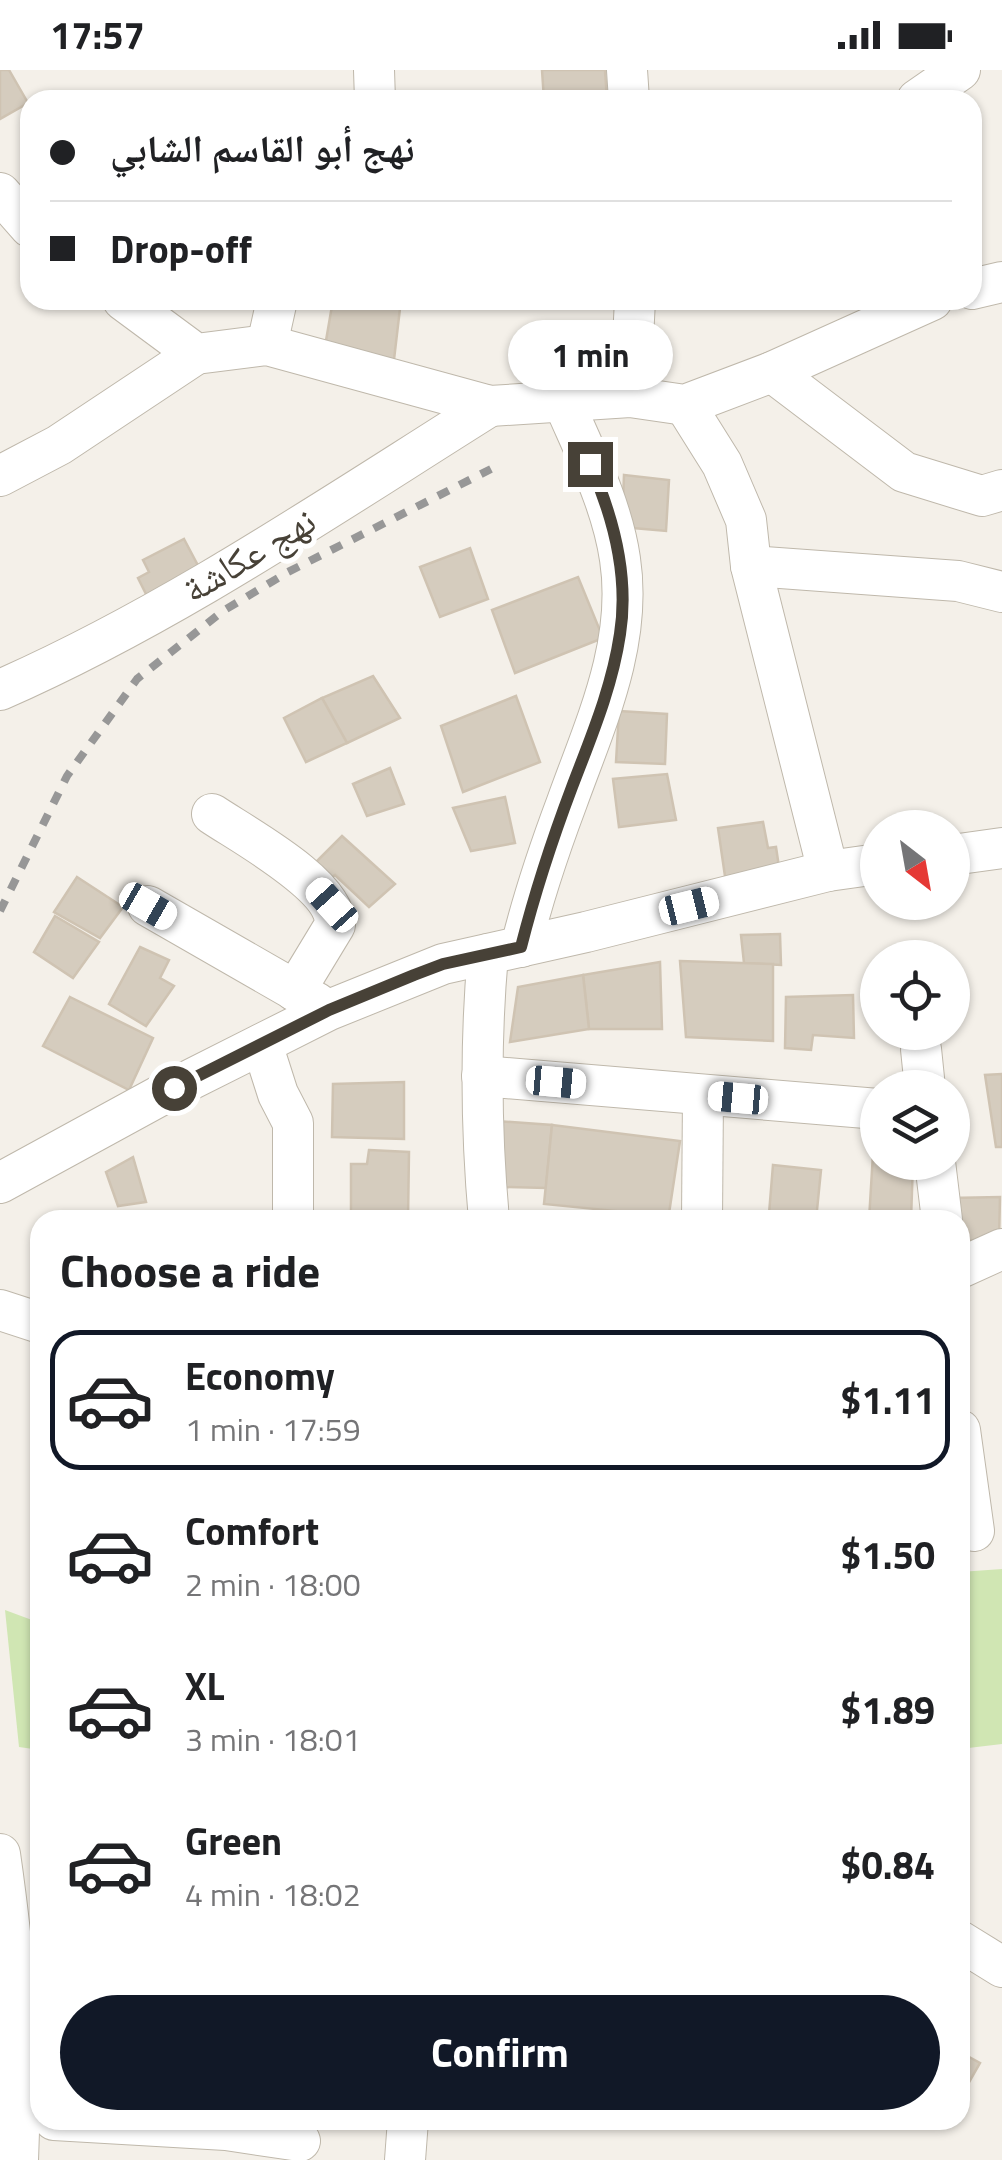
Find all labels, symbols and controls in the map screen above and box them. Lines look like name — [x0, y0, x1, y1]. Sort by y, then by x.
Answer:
text: 17:57 — [50, 6, 145, 64]
text: نهج أبو القاسم الشابي — [110, 119, 414, 177]
text: Drop-off — [110, 220, 252, 278]
callout: 1 min — [508, 319, 672, 389]
text: 1 min — [552, 331, 629, 379]
route end — [568, 442, 613, 487]
street label: نهج عكاشة — [171, 491, 326, 617]
north arrow — [860, 810, 970, 920]
map controls — [860, 810, 970, 1180]
car — [301, 873, 363, 937]
car — [115, 878, 181, 934]
car — [656, 884, 722, 928]
button: locate — [860, 940, 970, 1050]
car — [525, 1064, 587, 1100]
route start — [152, 1066, 197, 1111]
button: layers — [860, 1070, 970, 1180]
car — [707, 1080, 769, 1116]
text: Choose a ride — [60, 1236, 320, 1304]
text: Economy — [185, 1347, 335, 1405]
icon: car — [65, 1355, 155, 1445]
text: $1.11 — [840, 1371, 935, 1429]
text: 1 min · 17:59 — [185, 1405, 361, 1453]
text: Comfort — [185, 1502, 319, 1560]
icon: car — [65, 1510, 155, 1600]
text: $1.50 — [840, 1526, 935, 1584]
text: 2 min · 18:00 — [185, 1560, 361, 1608]
text: XL — [185, 1657, 225, 1715]
icon: car — [65, 1665, 155, 1755]
text: $1.89 — [840, 1681, 935, 1739]
text: 3 min · 18:01 — [185, 1715, 361, 1763]
text: Green — [185, 1812, 282, 1870]
icon: car — [65, 1820, 155, 1910]
text: $0.84 — [840, 1836, 935, 1894]
text: 4 min · 18:02 — [185, 1870, 361, 1918]
button: Confirm — [60, 1995, 940, 2110]

